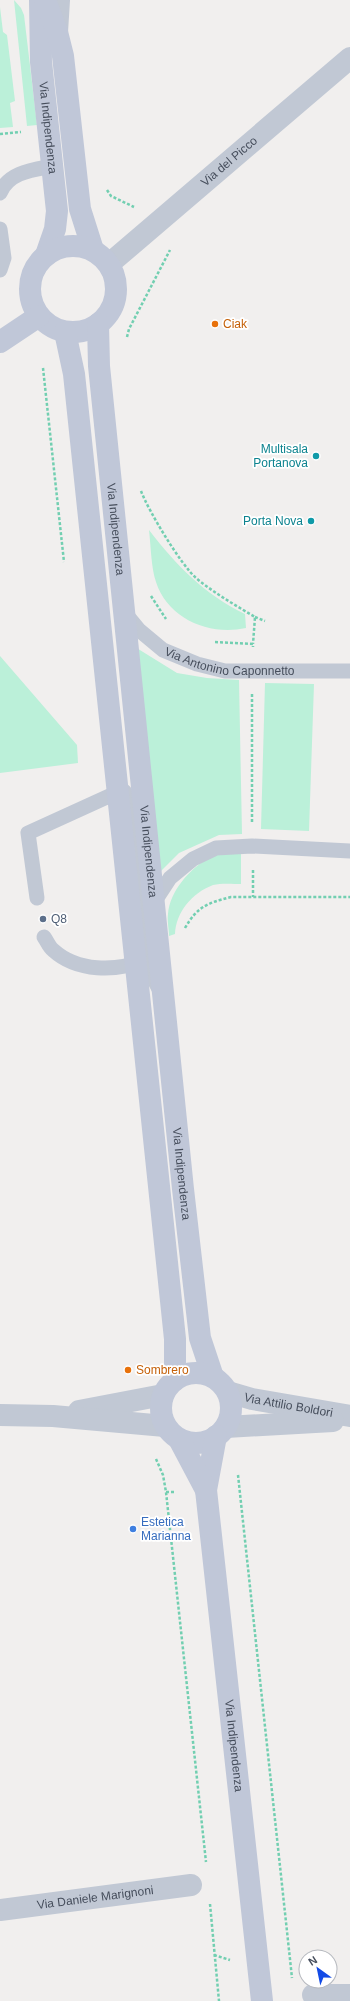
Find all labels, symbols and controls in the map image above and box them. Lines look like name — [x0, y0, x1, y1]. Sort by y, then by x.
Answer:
street label: Via Indipendenza — [36, 81, 60, 175]
street label: Via del Picco — [198, 133, 260, 189]
place label: Ciak — [223, 317, 248, 331]
marker: Ciak — [210, 319, 220, 329]
place label: Multisala Portanova — [253, 442, 308, 470]
marker: Multisala Portanova — [311, 451, 321, 461]
street label: Via Indipendenza — [104, 482, 127, 576]
place label: Porta Nova — [243, 514, 303, 528]
marker: Porta Nova — [306, 516, 316, 526]
street label: Via Antonino Caponnetto — [162, 644, 295, 678]
street label: Via Indipendenza — [137, 805, 160, 899]
place label: Q8 — [51, 912, 67, 926]
marker: Q8 — [38, 914, 48, 924]
street label: Via Indipendenza — [170, 1127, 194, 1221]
place label: Sombrero — [136, 1363, 189, 1377]
marker: Sombrero — [123, 1365, 133, 1375]
street label: Via Attilio Boldori — [242, 1390, 334, 1420]
place label: Estetica Marianna — [141, 1515, 191, 1543]
marker: Estetica Marianna — [128, 1524, 138, 1534]
street label: Via Indipendenza — [222, 1699, 246, 1793]
street label: Via Daniele Marignoni — [36, 1883, 154, 1912]
north arrow — [298, 1949, 338, 1989]
text: N — [306, 1953, 319, 1968]

